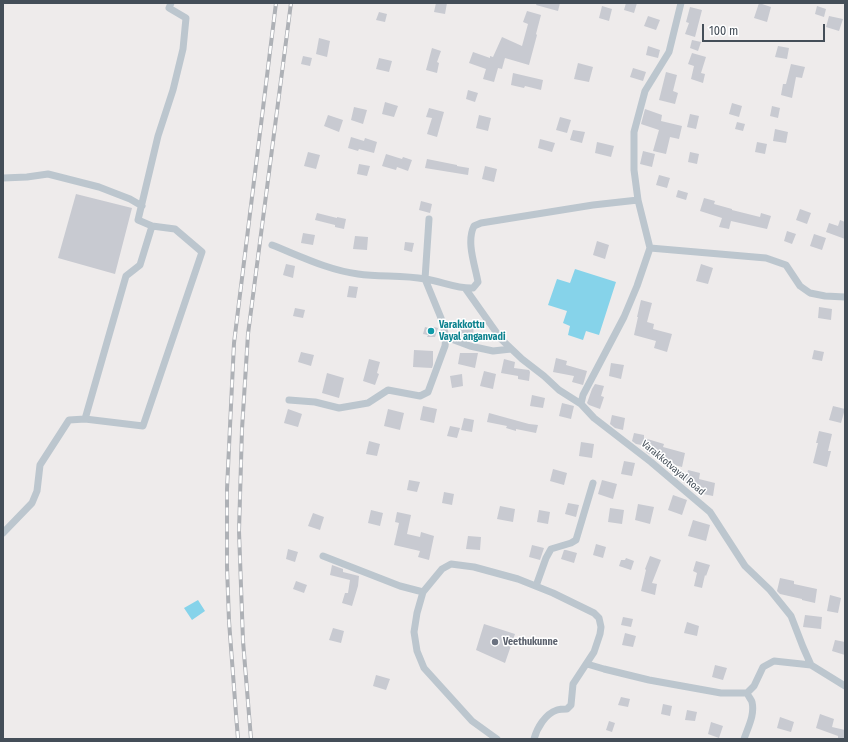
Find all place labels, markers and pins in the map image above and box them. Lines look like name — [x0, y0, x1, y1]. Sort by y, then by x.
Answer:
place label: Varakkottu Vayal anganvadi — [439, 319, 506, 342]
marker: Varakkottu Vayal anganvadi — [426, 326, 436, 336]
place label: Veethukunne — [503, 636, 558, 648]
marker: Veethukunne — [490, 637, 500, 647]

